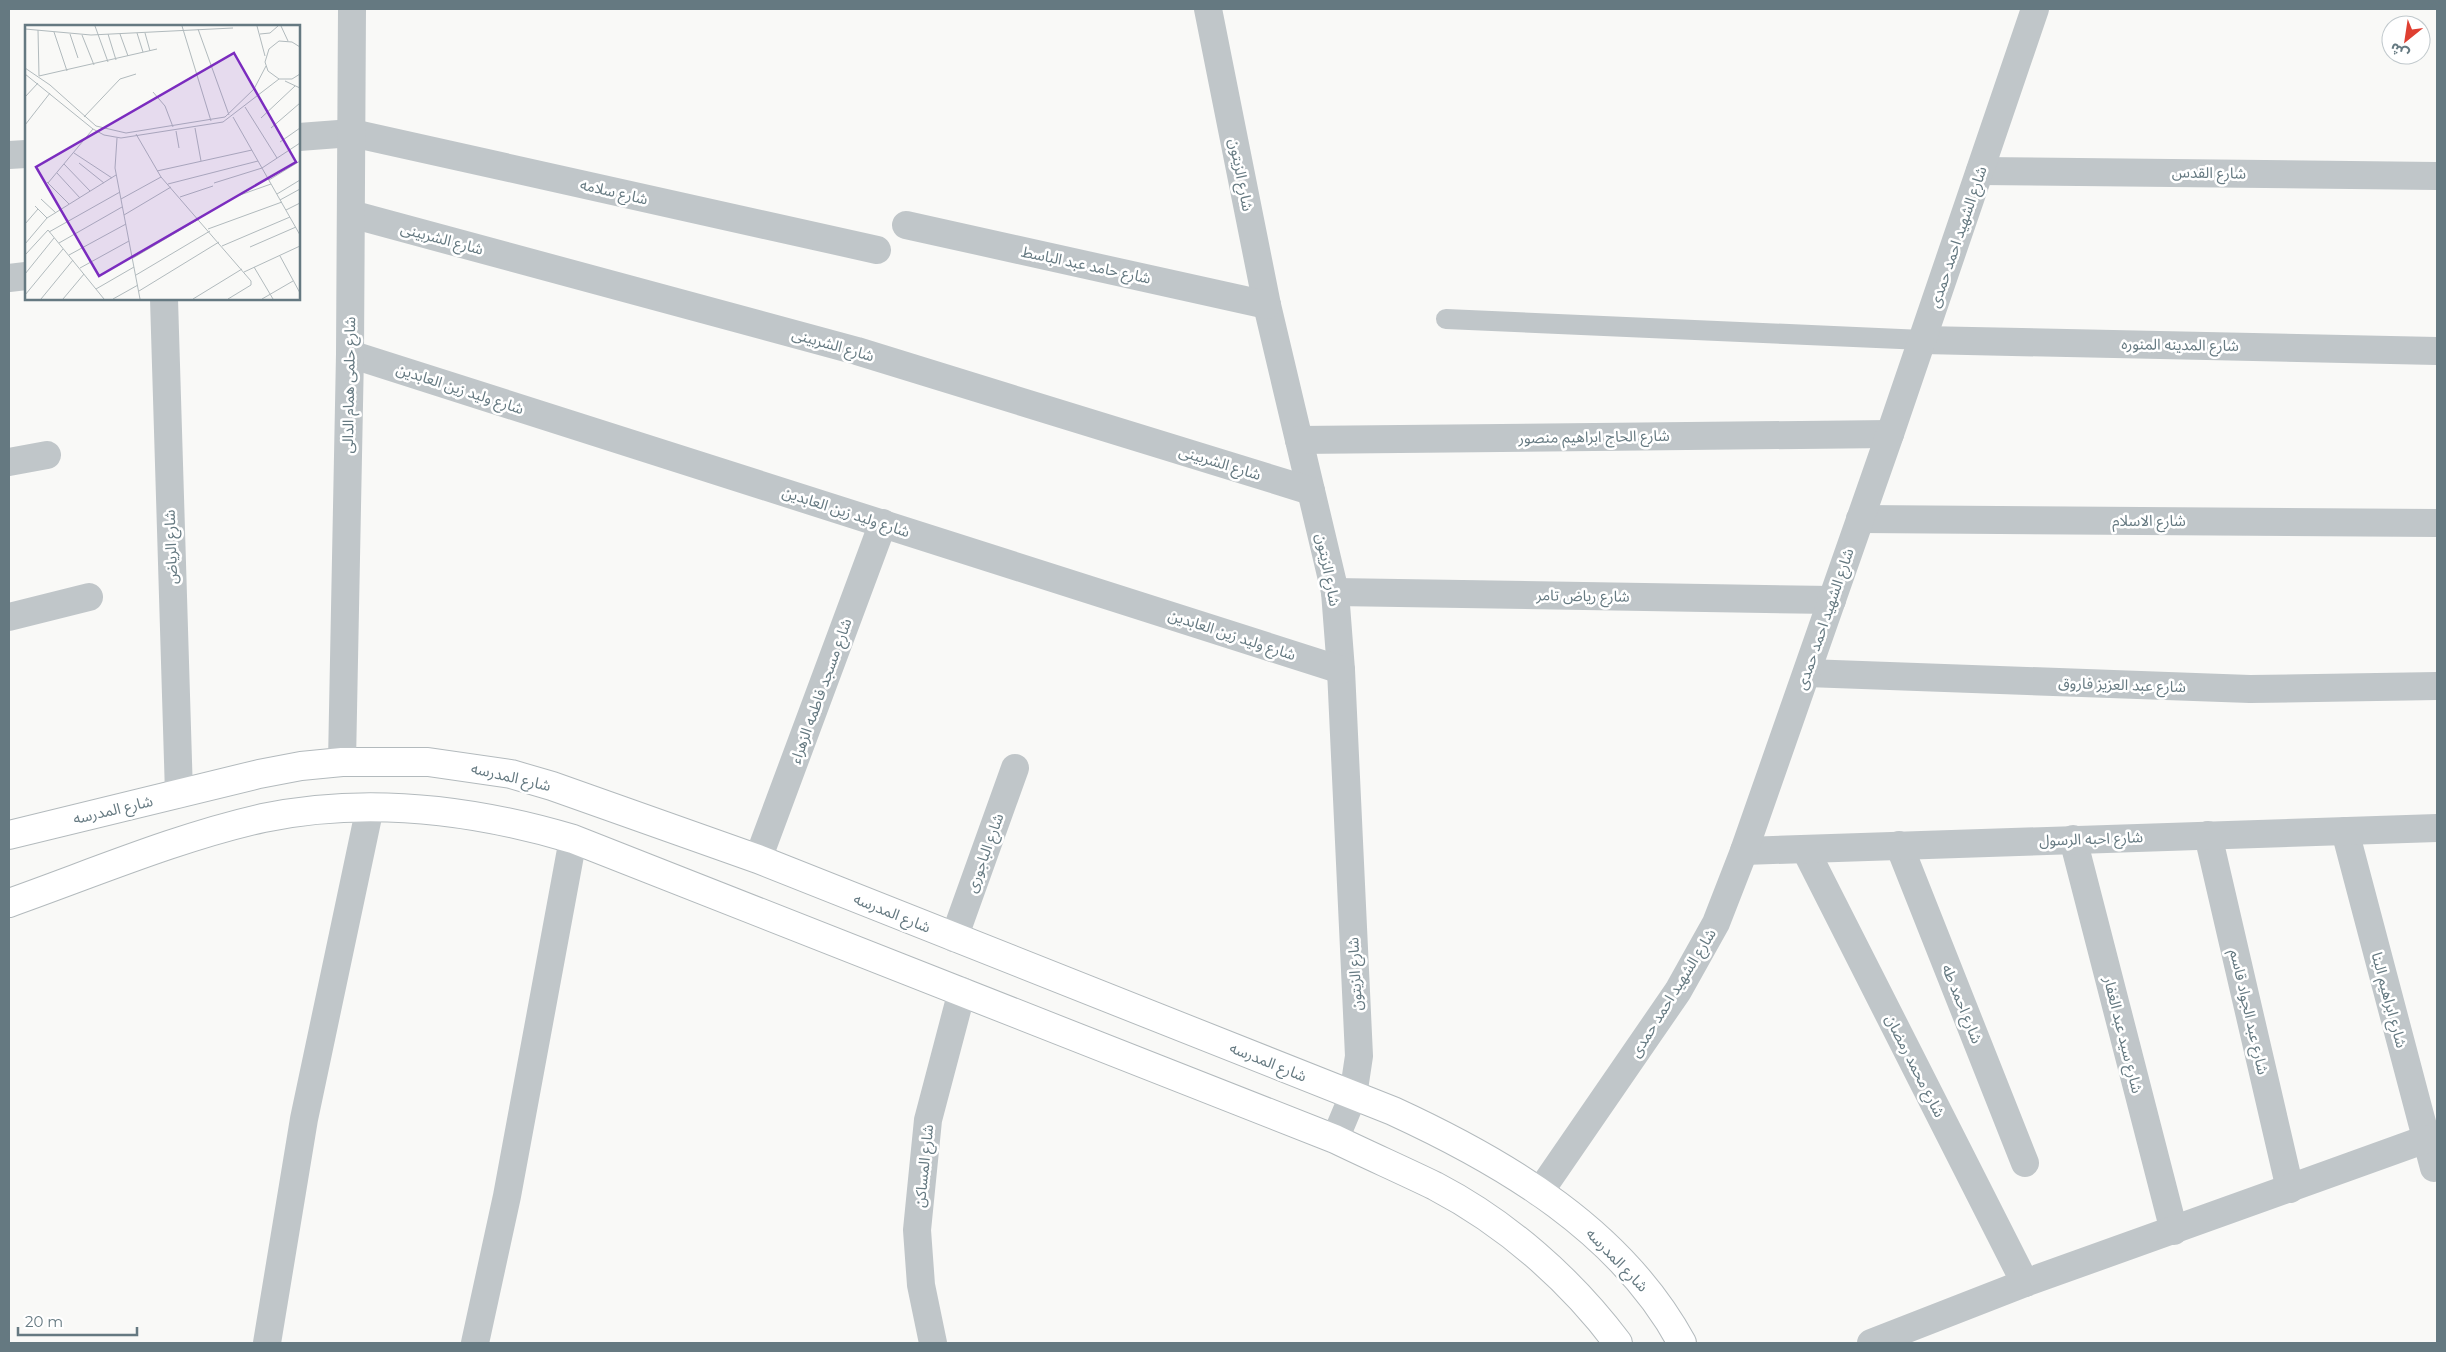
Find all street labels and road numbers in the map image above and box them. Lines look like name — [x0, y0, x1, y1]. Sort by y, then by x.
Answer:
street label: شارع الزيتون — [1222, 137, 1258, 214]
street label: شارع القدس — [2172, 162, 2246, 186]
street label: شارع الشهيد احمد حمدى — [1924, 163, 1994, 311]
street label: شارع سلامه — [578, 174, 650, 212]
street label: شارع الشربينى — [398, 218, 486, 262]
street label: شارع حامد عبد الباسط — [1019, 241, 1153, 291]
street label: شارع حلمى همام الدالى — [338, 316, 362, 454]
street label: شارع الشربينى — [789, 324, 877, 368]
street label: شارع المدينه المنوره — [2121, 334, 2239, 358]
street label: شارع وليد زين العابدين — [393, 359, 526, 421]
street label: شارع الحاج ابراهيم منصور — [1517, 426, 1670, 450]
street label: شارع الشربينى — [1176, 441, 1264, 487]
street label: شارع وليد زين العابدين — [779, 482, 912, 544]
street label: شارع الرياض — [160, 509, 184, 585]
street label: شارع الاسلام — [2112, 511, 2186, 533]
street label: شارع الزيتون — [1309, 532, 1345, 609]
street label: شارع الشهيد احمد حمدى — [1791, 545, 1861, 693]
street label: شارع رياض تامر — [1535, 585, 1630, 609]
street label: شارع وليد زين العابدين — [1165, 605, 1298, 667]
street label: شارع مسجد فاطمه الزهراء — [785, 615, 859, 767]
street label: شارع عبد العزيز فاروق — [2058, 673, 2186, 699]
street label: شارع المدرسه — [469, 758, 553, 798]
street label: شارع المدرسه — [71, 791, 156, 831]
street label: شارع الباجورى — [961, 810, 1011, 896]
street label: شارع احبه الرسول — [2039, 827, 2144, 853]
street label: شارع المدرسه — [850, 888, 934, 939]
street label: شارع الشهيد احمد حمدى — [1625, 925, 1723, 1062]
street label: شارع الزيتون — [1343, 936, 1369, 1011]
street label: شارع عبد الجواد قاسم — [2223, 947, 2273, 1077]
street label: شارع ابراهيم البنا — [2365, 950, 2411, 1051]
street label: شارع احمد طه — [1935, 961, 1987, 1047]
street label: شارع سيد عبد الغفار — [2097, 974, 2147, 1096]
street label: شارع محمد رمضان — [1879, 1011, 1950, 1122]
street label: شارع المدرسه — [1226, 1037, 1310, 1088]
street label: شارع المساكن — [910, 1123, 940, 1209]
street label: شارع المدرسه — [1580, 1224, 1653, 1298]

